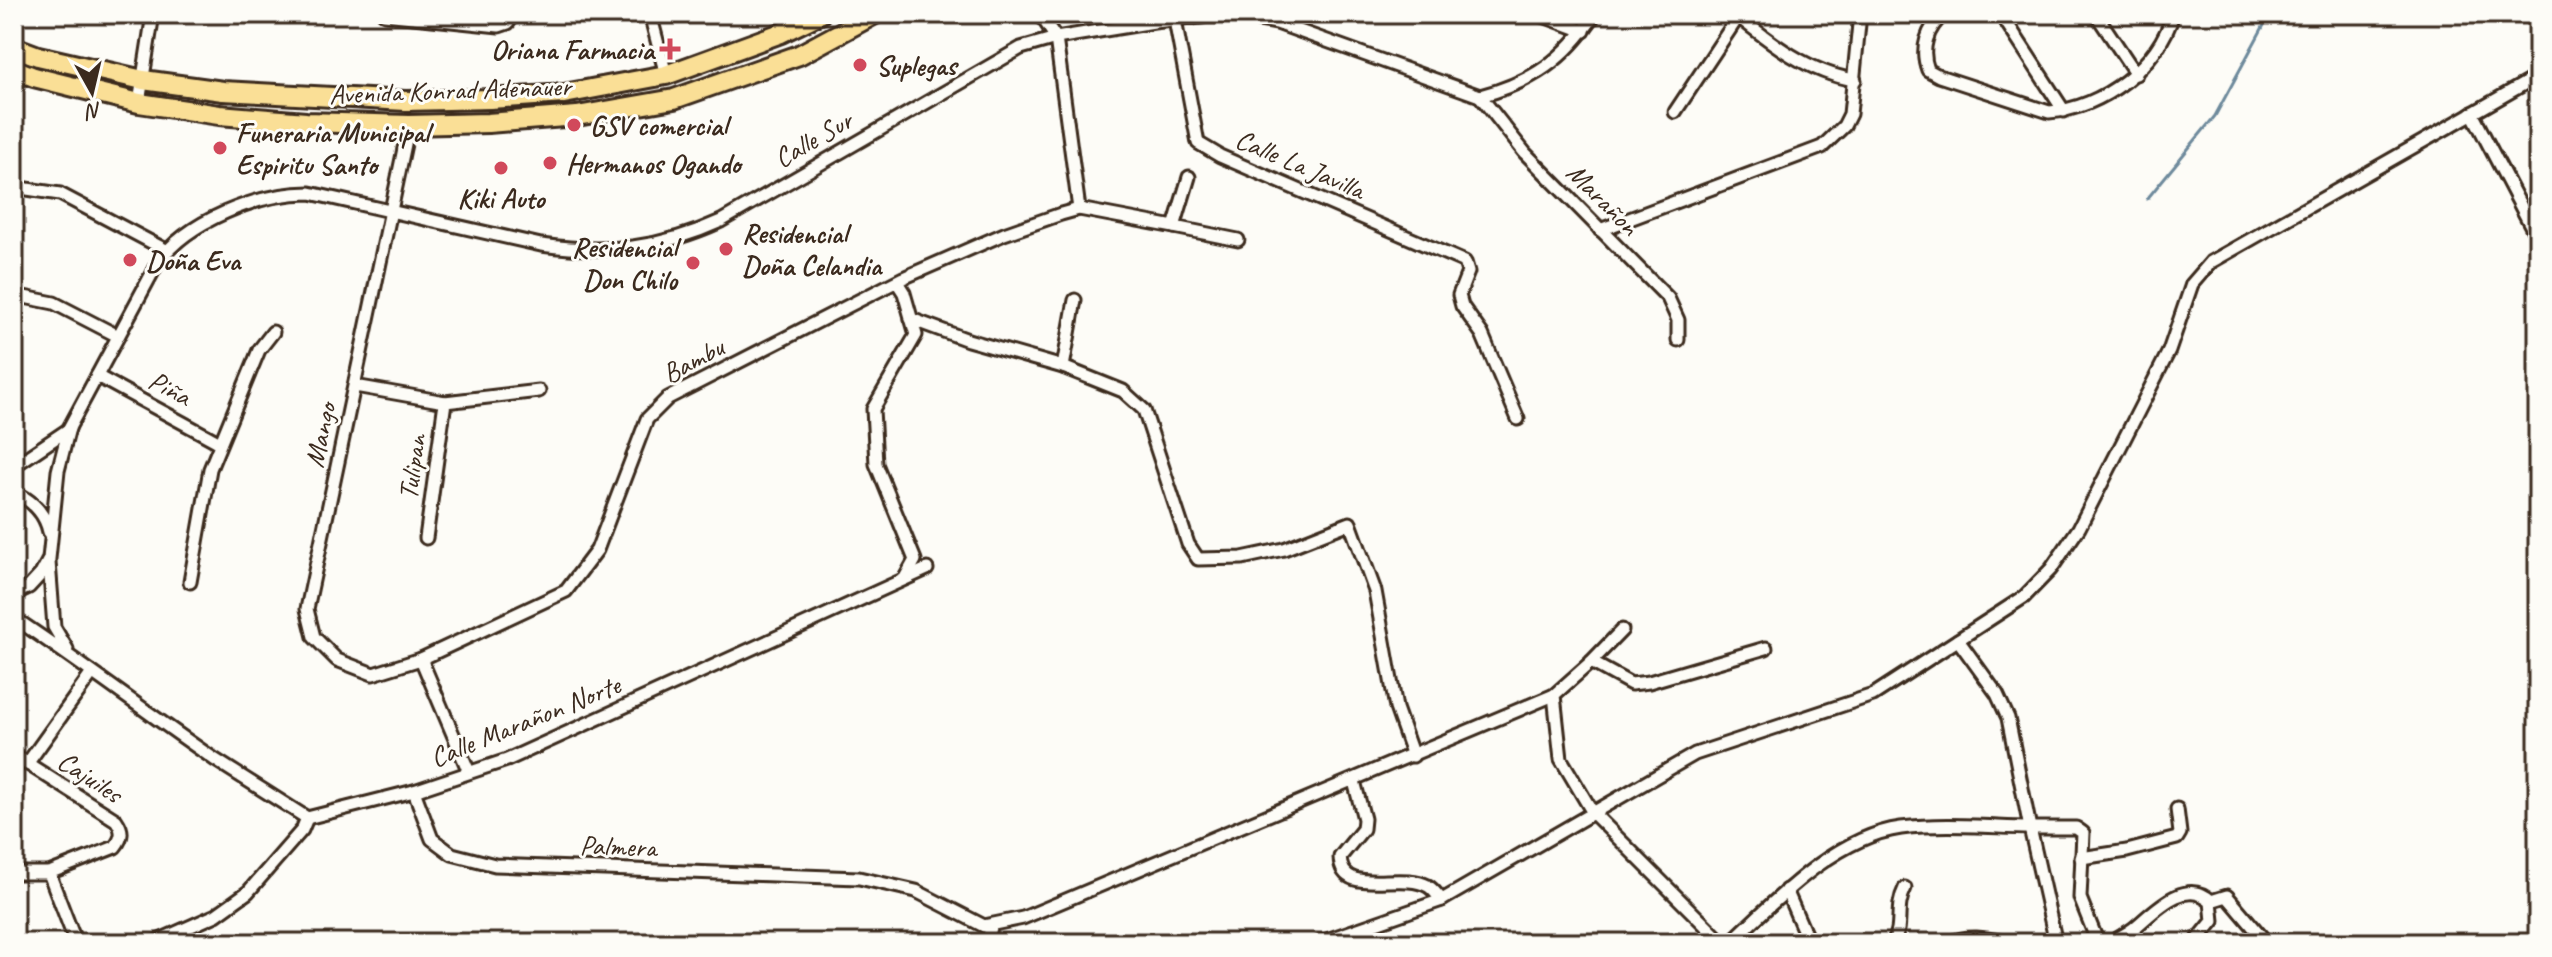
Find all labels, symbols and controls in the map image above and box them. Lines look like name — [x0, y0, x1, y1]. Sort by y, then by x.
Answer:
place label: Oriana Farmacia — [491, 32, 657, 67]
marker: Oriana Farmacia — [661, 40, 679, 58]
place label: Suplegas — [876, 48, 960, 83]
north arrow — [52, 52, 132, 132]
marker: Suplegas — [851, 56, 869, 74]
street label: Avenida Konrad Adenauer — [328, 68, 573, 112]
text: N — [83, 96, 103, 126]
street label: Calle Sur — [768, 102, 860, 175]
place label: GSV comercial — [590, 108, 732, 143]
place label: Funeraria Municipal Espiritu Santo — [236, 115, 435, 182]
marker: GSV comercial — [565, 116, 583, 134]
street label: Calle La Javilla — [1230, 121, 1372, 208]
marker: Funeraria Municipal Espiritu Santo — [211, 139, 229, 157]
place label: Hermanos Ogando — [566, 146, 744, 181]
marker: Hermanos Ogando — [541, 154, 559, 172]
street label: Marañon — [1559, 155, 1648, 244]
marker: Kiki Auto — [492, 159, 510, 177]
place label: Kiki Auto — [458, 181, 546, 216]
place label: Residencial Doña Celandia — [742, 216, 884, 283]
place label: Residencial Don Chilo — [572, 230, 682, 297]
marker: Residencial Doña Celandia — [717, 240, 735, 258]
place label: Doña Eva — [146, 243, 243, 278]
marker: Doña Eva — [121, 251, 139, 269]
marker: Residencial Don Chilo — [684, 254, 702, 272]
street label: Bambu — [656, 329, 731, 391]
street label: Piña — [143, 362, 199, 414]
street label: Mango — [296, 397, 345, 470]
street label: Tulipan — [390, 431, 434, 502]
street label: Calle Marañon Norte — [425, 666, 627, 775]
street label: Cajuiles — [51, 743, 131, 812]
street label: Palmera — [579, 827, 659, 865]

